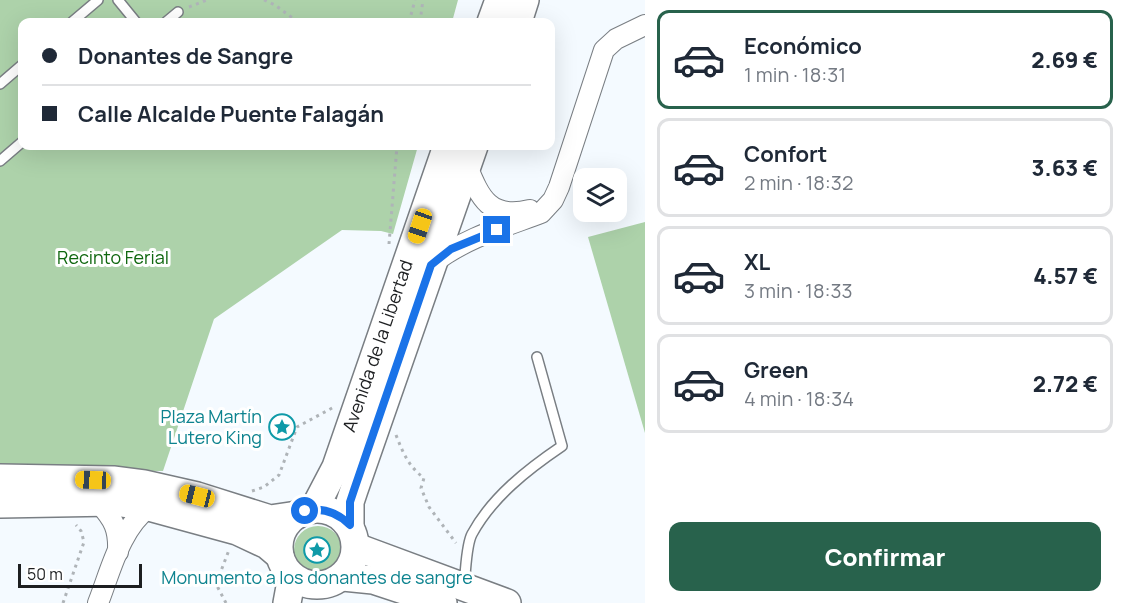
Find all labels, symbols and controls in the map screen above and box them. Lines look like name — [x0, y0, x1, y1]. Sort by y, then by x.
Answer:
text: Económico — [744, 31, 862, 61]
icon: car — [672, 33, 726, 87]
text: Donantes de Sangre — [78, 41, 293, 71]
text: 2.69 € — [1031, 45, 1098, 75]
text: 1 min · 18:31 — [744, 61, 846, 88]
text: Calle Alcalde Puente Falagán — [78, 99, 384, 129]
text: Confort — [744, 139, 827, 169]
icon: car — [672, 141, 726, 195]
text: 3.63 € — [1032, 153, 1098, 183]
map controls — [573, 168, 627, 222]
button: layers — [573, 168, 627, 222]
text: 2 min · 18:32 — [744, 169, 853, 196]
car — [406, 206, 434, 246]
route end — [483, 216, 510, 243]
park label: Recinto Ferial — [57, 245, 169, 269]
text: XL — [744, 247, 770, 277]
icon: car — [672, 249, 726, 303]
street label: Avenida de la Libertad — [336, 256, 418, 435]
text: 4.57 € — [1033, 261, 1098, 291]
text: 3 min · 18:33 — [744, 277, 853, 304]
text: Green — [744, 355, 809, 385]
icon: car — [672, 357, 726, 411]
text: 2.72 € — [1033, 369, 1098, 399]
text: 4 min · 18:34 — [744, 385, 854, 412]
place label: Plaza Martín Lutero King — [161, 404, 262, 449]
place icon: Plaza Martín Lutero King — [267, 412, 297, 442]
car — [75, 470, 111, 490]
car — [177, 483, 217, 509]
route start — [291, 497, 318, 524]
button: Confirmar — [669, 522, 1101, 591]
place icon: Monumento a los donantes de sangre — [302, 535, 332, 565]
scale bar — [18, 561, 142, 588]
text: 50 m — [27, 563, 63, 585]
place label: Monumento a los donantes de sangre — [161, 565, 473, 589]

